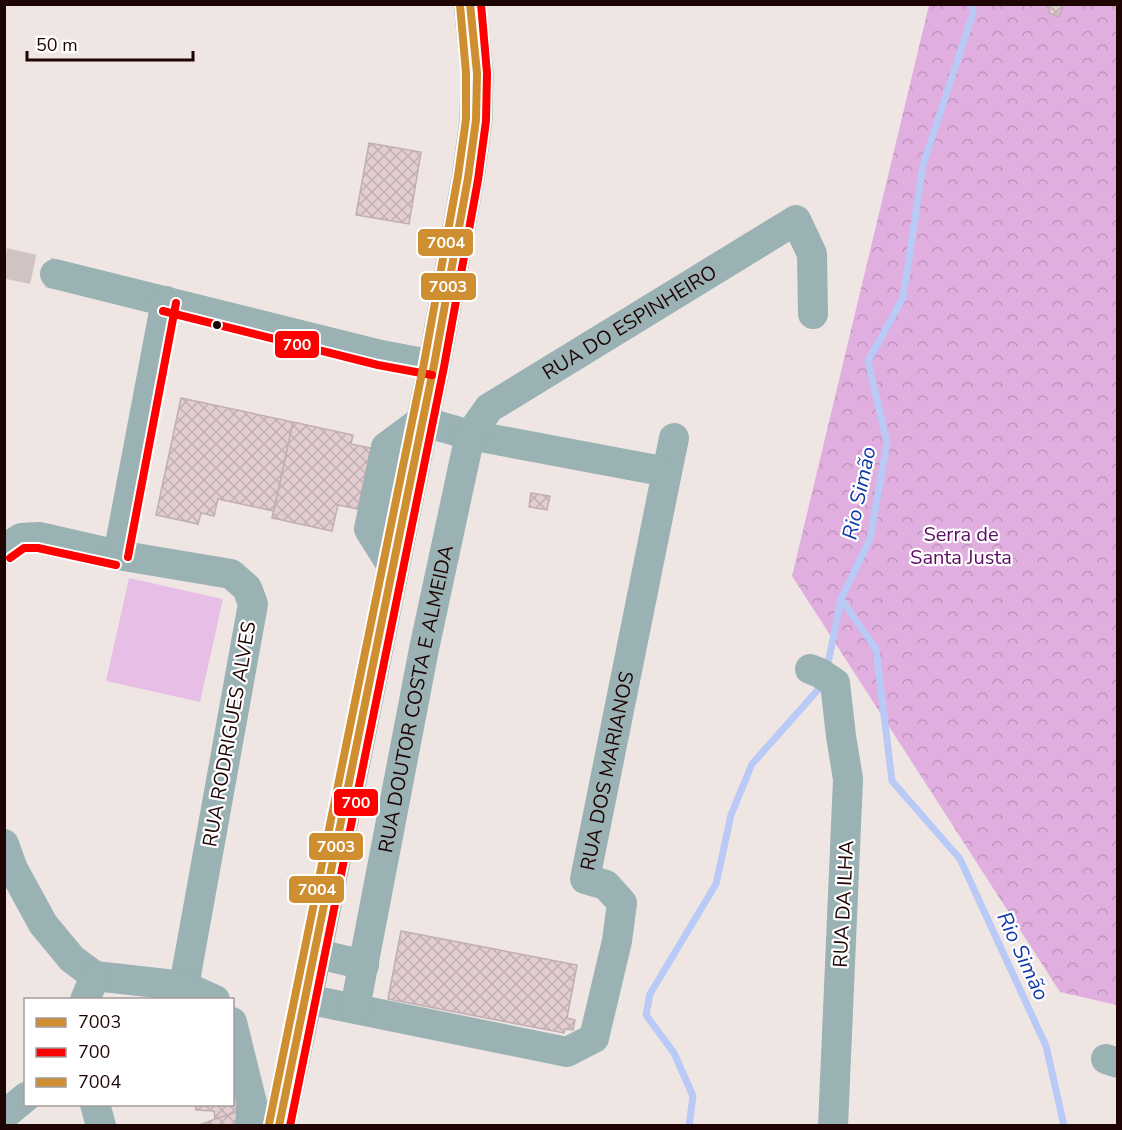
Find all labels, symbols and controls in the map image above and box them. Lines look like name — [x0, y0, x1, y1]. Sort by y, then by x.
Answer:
scale bar — [27, 24, 194, 62]
text: 50 m — [36, 33, 78, 57]
line badge: 7004 — [417, 228, 474, 257]
text: 7004 — [427, 232, 466, 254]
street label: RUA DO ESPINHEIRO — [537, 259, 722, 386]
line badge: 7003 — [420, 272, 477, 301]
text: 7003 — [429, 276, 467, 298]
unlabelled marker — [211, 319, 223, 331]
line badge: 700 — [274, 330, 320, 359]
text: 700 — [283, 334, 311, 356]
water label: Rio Simão — [835, 444, 883, 542]
park label: Serra de Santa Justa — [910, 521, 1012, 571]
street label: RUA DOUTOR COSTA E ALMEIDA — [372, 542, 460, 855]
street label: RUA RODRIGUES ALVES — [196, 619, 263, 849]
street label: RUA DOS MARIANOS — [574, 669, 641, 873]
line badge: 700 — [333, 788, 379, 817]
text: 700 — [342, 792, 370, 814]
line badge: 7003 — [308, 832, 364, 861]
text: 7003 — [317, 836, 355, 858]
street label: RUA DA ILHA — [827, 839, 860, 968]
line badge: 7004 — [288, 875, 345, 904]
text: 7004 — [298, 879, 337, 901]
water label: Rio Simão — [990, 907, 1056, 1005]
legend — [24, 998, 234, 1106]
text: 7003 — [78, 1010, 121, 1034]
text: 700 — [78, 1040, 110, 1064]
text: 7004 — [78, 1070, 121, 1094]

